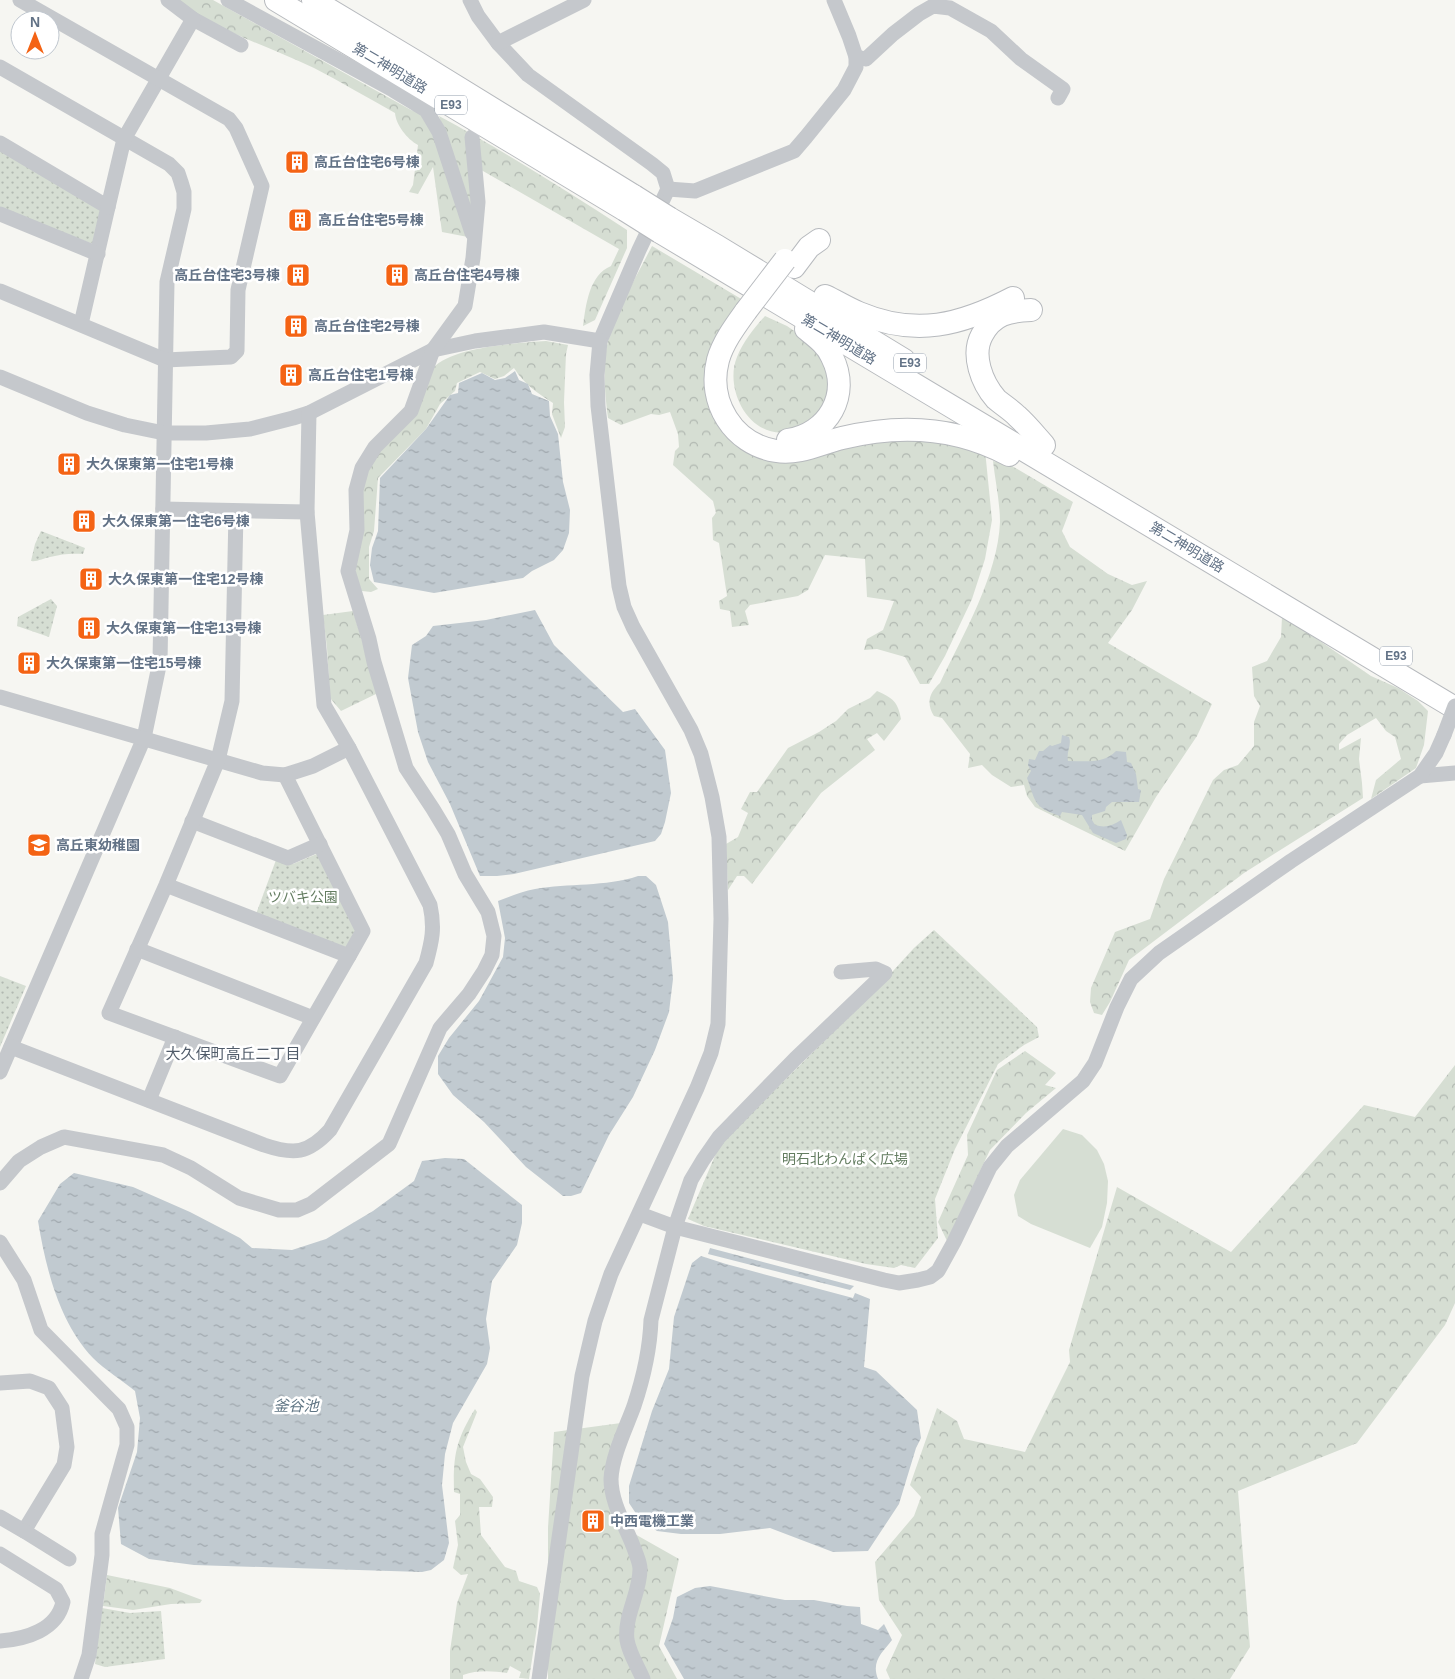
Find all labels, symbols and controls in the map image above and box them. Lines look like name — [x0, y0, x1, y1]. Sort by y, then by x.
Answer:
north arrow — [10, 10, 60, 60]
text: N — [30, 14, 40, 30]
street label: 第二神明道路 — [350, 40, 430, 96]
road number: E93 — [435, 96, 467, 114]
building icon: 高丘台住宅6号棟 — [284, 149, 310, 175]
place label: 高丘台住宅6号棟 — [314, 154, 420, 170]
building icon: 高丘台住宅5号棟 — [287, 207, 313, 233]
place label: 高丘台住宅5号棟 — [318, 212, 424, 228]
building icon: 高丘台住宅3号棟 — [285, 262, 311, 288]
building icon: 高丘台住宅4号棟 — [384, 262, 410, 288]
place label: 高丘台住宅3号棟 — [174, 267, 280, 283]
place label: 高丘台住宅4号棟 — [414, 267, 520, 283]
street label: 第二神明道路 — [799, 311, 879, 367]
building icon: 高丘台住宅2号棟 — [283, 313, 309, 339]
place label: 高丘台住宅2号棟 — [314, 318, 420, 334]
road number: E93 — [894, 353, 926, 372]
building icon: 高丘台住宅1号棟 — [278, 362, 304, 388]
place label: 高丘台住宅1号棟 — [308, 367, 414, 383]
building icon: 大久保東第一住宅1号棟 — [56, 451, 82, 477]
place label: 大久保東第一住宅1号棟 — [86, 456, 234, 472]
building icon: 大久保東第一住宅6号棟 — [71, 508, 97, 534]
place label: 大久保東第一住宅6号棟 — [102, 513, 250, 529]
street label: 第二神明道路 — [1147, 519, 1227, 575]
building icon: 大久保東第一住宅12号棟 — [78, 566, 104, 592]
place label: 大久保東第一住宅12号棟 — [108, 571, 264, 587]
building icon: 大久保東第一住宅13号棟 — [76, 615, 102, 641]
place label: 大久保東第一住宅13号棟 — [106, 620, 262, 636]
road number: E93 — [1380, 646, 1412, 666]
building icon: 大久保東第一住宅15号棟 — [16, 650, 42, 676]
place label: 大久保東第一住宅15号棟 — [46, 655, 202, 671]
school or university icon: 高丘東幼稚園 — [26, 832, 52, 858]
place label: 高丘東幼稚園 — [56, 837, 140, 853]
park label: ツバキ公園 — [268, 889, 338, 905]
district label: 大久保町高丘二丁目 — [165, 1045, 301, 1062]
park label: 明石北わんぱく広場 — [782, 1151, 908, 1167]
water label: 釜谷池 — [273, 1397, 320, 1414]
building icon: 中西電機工業 — [580, 1508, 606, 1534]
place label: 中西電機工業 — [610, 1513, 694, 1529]

